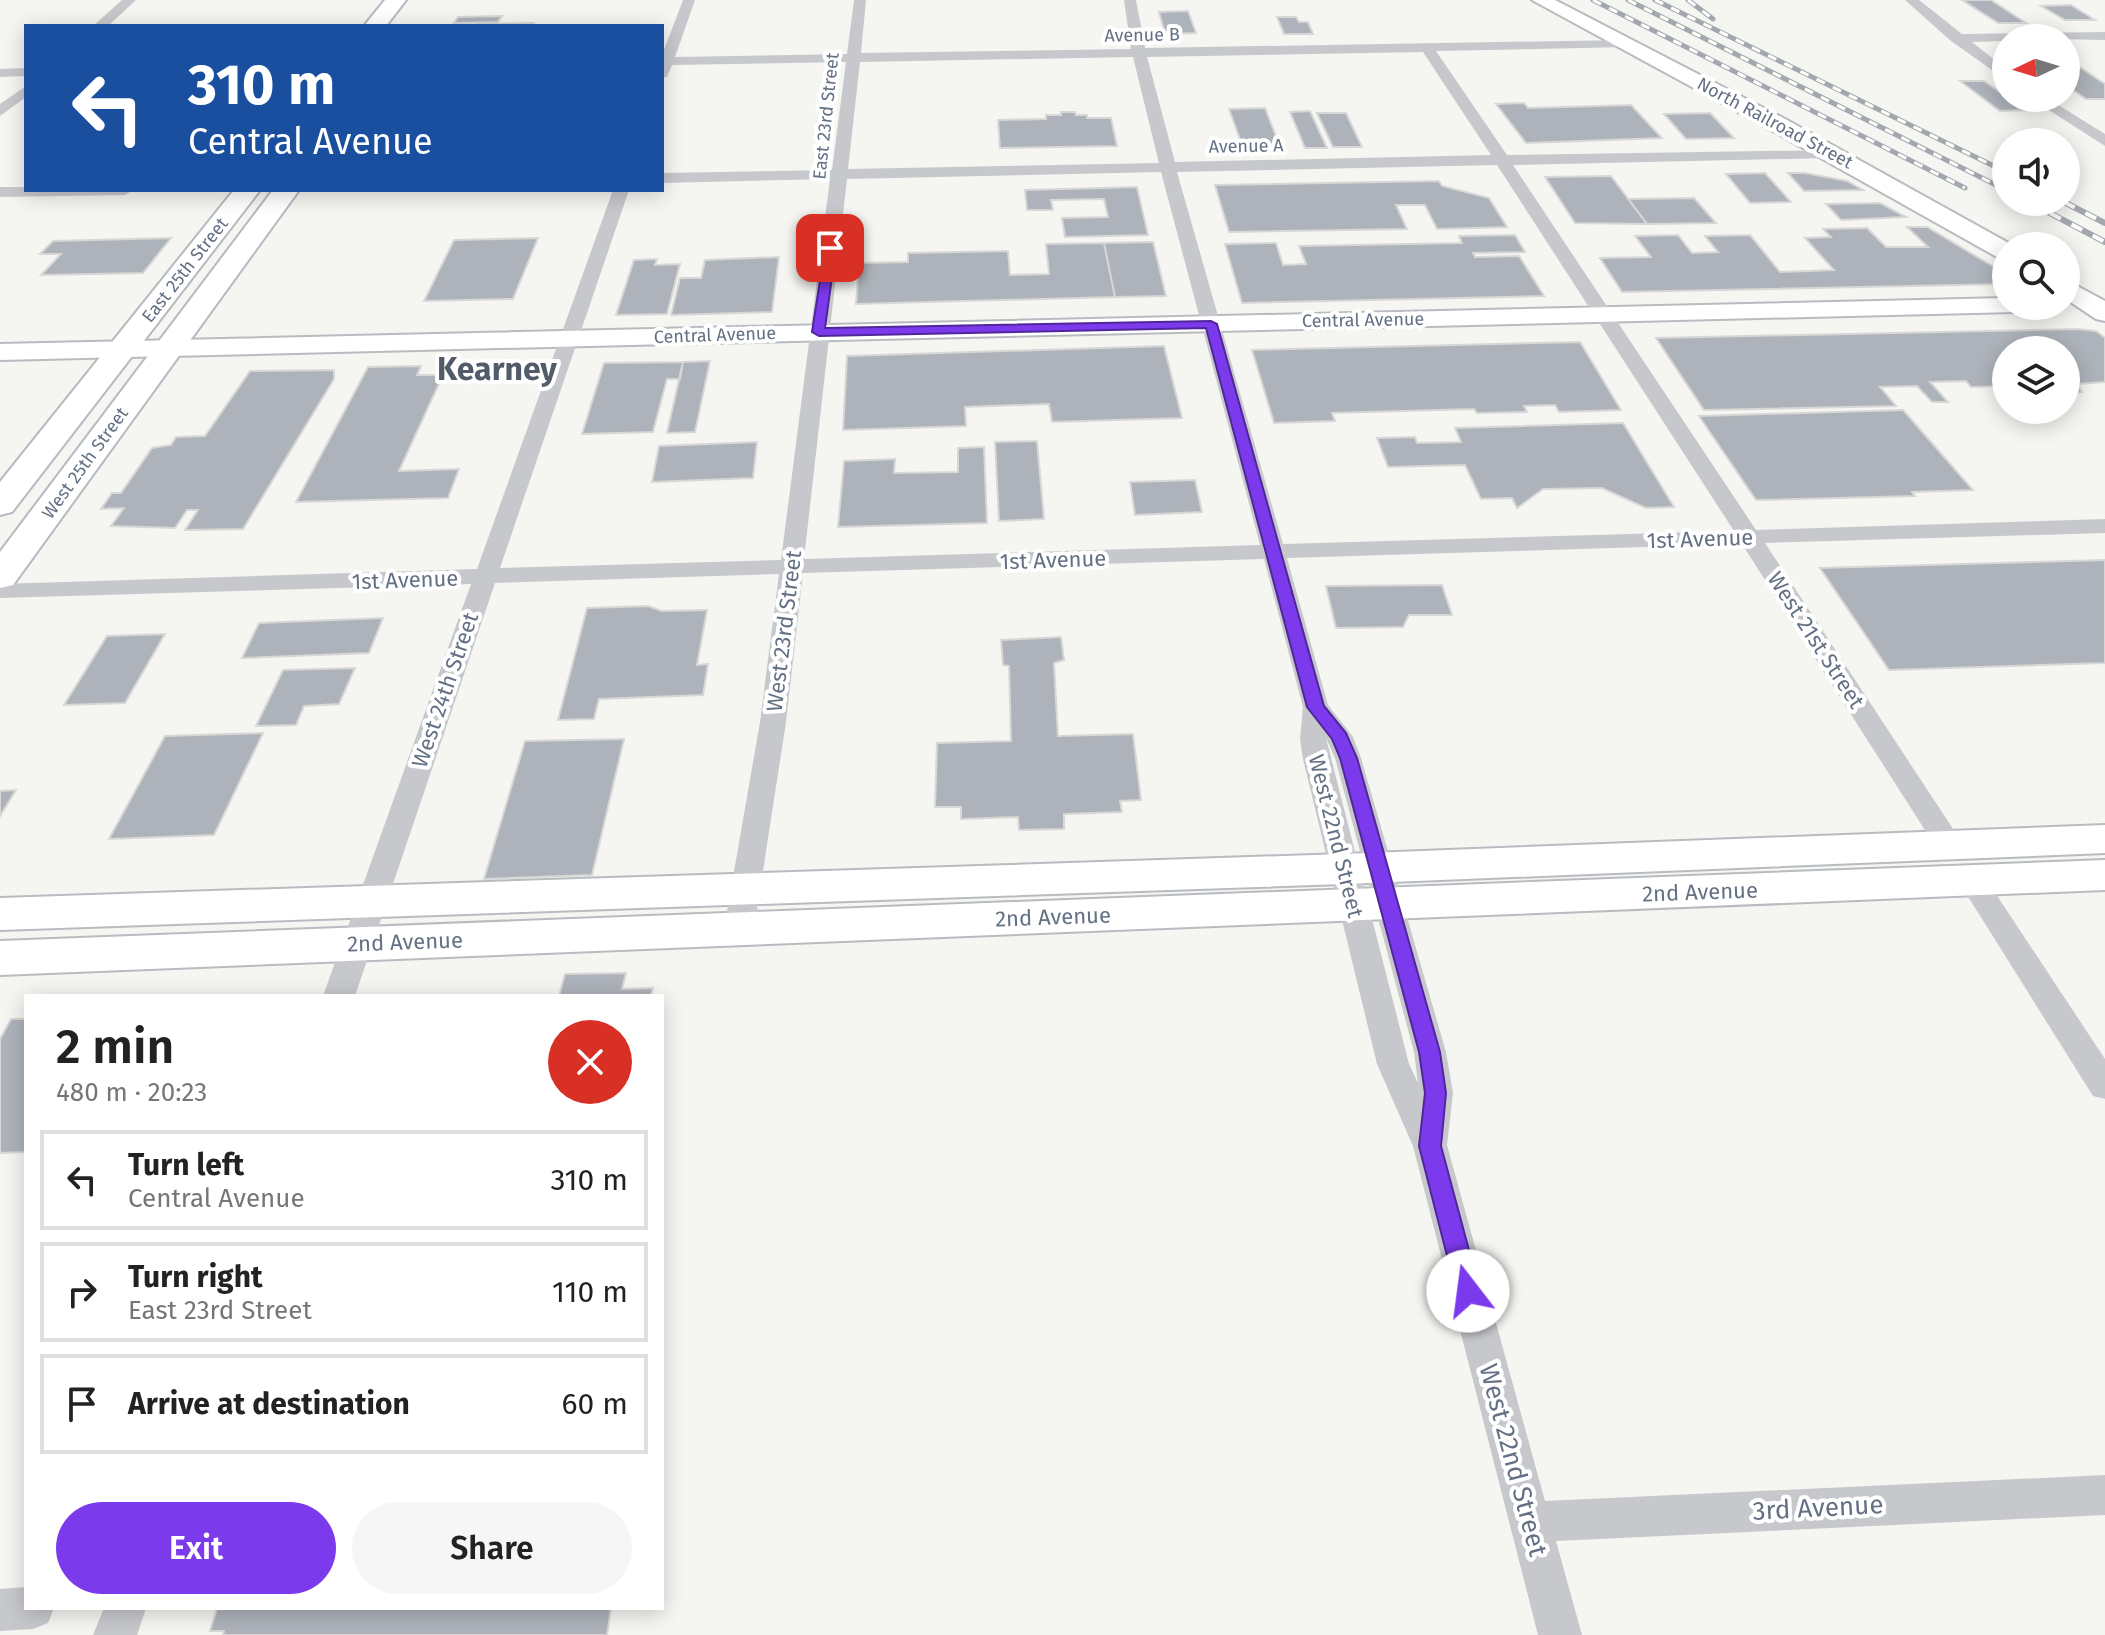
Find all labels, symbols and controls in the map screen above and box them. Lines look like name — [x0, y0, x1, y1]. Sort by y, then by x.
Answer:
street label: Avenue B — [1104, 23, 1180, 47]
north arrow — [1992, 24, 2080, 112]
map controls — [1992, 24, 2080, 424]
street label: East 23rd Street — [808, 51, 844, 180]
text: 310 m — [188, 52, 335, 119]
icon: left — [56, 56, 160, 160]
street label: North Railroad Street — [1693, 73, 1857, 174]
text: Central Avenue — [188, 120, 433, 164]
button: sound — [1992, 128, 2080, 216]
street label: Avenue A — [1208, 134, 1284, 158]
street label: East 25th Street — [137, 213, 233, 327]
pin — [796, 214, 864, 282]
icon: arrive — [808, 226, 852, 270]
button: search — [1992, 232, 2080, 320]
street label: Central Avenue — [1302, 308, 1424, 332]
street label: Central Avenue — [654, 322, 776, 348]
button: layers — [1992, 336, 2080, 424]
district label: Kearney — [437, 350, 557, 388]
street label: West 25th Street — [37, 402, 133, 523]
street label: 1st Avenue — [1646, 524, 1754, 554]
street label: 1st Avenue — [999, 545, 1107, 575]
street label: West 23rd Street — [761, 549, 807, 713]
street label: 1st Avenue — [351, 565, 459, 595]
street label: West 21st Street — [1762, 567, 1870, 713]
street label: West 24th Street — [406, 609, 484, 771]
street label: West 22nd Street — [1303, 752, 1369, 920]
street label: 2nd Avenue — [1642, 876, 1758, 908]
street label: 2nd Avenue — [995, 901, 1111, 933]
street label: 2nd Avenue — [347, 926, 463, 958]
text: 2 min — [56, 1018, 174, 1076]
button: close — [548, 1020, 632, 1104]
text: 480 m · 20:23 — [56, 1077, 207, 1108]
text: Turn left — [128, 1147, 244, 1183]
icon: left — [60, 1158, 104, 1202]
text: 310 m — [550, 1162, 628, 1198]
text: Central Avenue — [128, 1183, 305, 1214]
position arrow — [1426, 1249, 1510, 1333]
text: Turn right — [128, 1259, 263, 1295]
icon: right — [60, 1270, 104, 1314]
text: 110 m — [552, 1274, 628, 1310]
text: East 23rd Street — [128, 1295, 312, 1326]
street label: West 22nd Street — [1472, 1360, 1554, 1560]
icon: arrive — [60, 1382, 104, 1426]
text: Arrive at destination — [128, 1386, 410, 1422]
text: 60 m — [562, 1386, 628, 1422]
street label: 3rd Avenue — [1752, 1489, 1884, 1527]
button: Exit — [56, 1502, 336, 1594]
button: Share — [352, 1502, 632, 1594]

